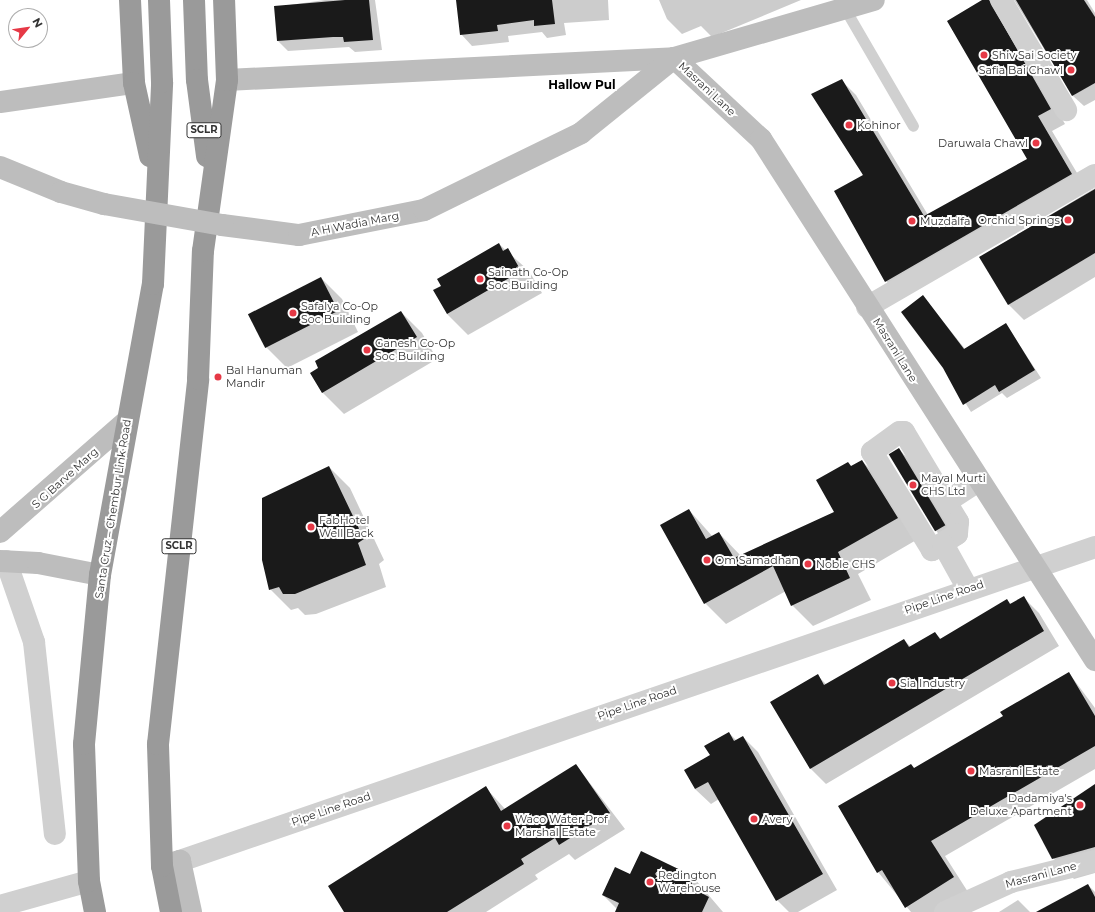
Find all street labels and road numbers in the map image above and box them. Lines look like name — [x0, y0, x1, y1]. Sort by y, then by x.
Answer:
street label: Masrani Lane — [676, 59, 738, 119]
road number: SCLR — [186, 122, 222, 138]
street label: A H Wadia Marg — [310, 209, 400, 239]
street label: Masrani Lane — [870, 315, 920, 385]
street label: Santa Cruz – Chembur Link Road — [92, 418, 134, 600]
street label: S G Barve Marg — [29, 445, 101, 511]
road number: SCLR — [161, 538, 197, 554]
street label: Pipe Line Road — [903, 577, 985, 617]
street label: Pipe Line Road — [596, 683, 678, 723]
street label: Pipe Line Road — [290, 789, 372, 829]
street label: Masrani Lane — [1004, 859, 1078, 891]

